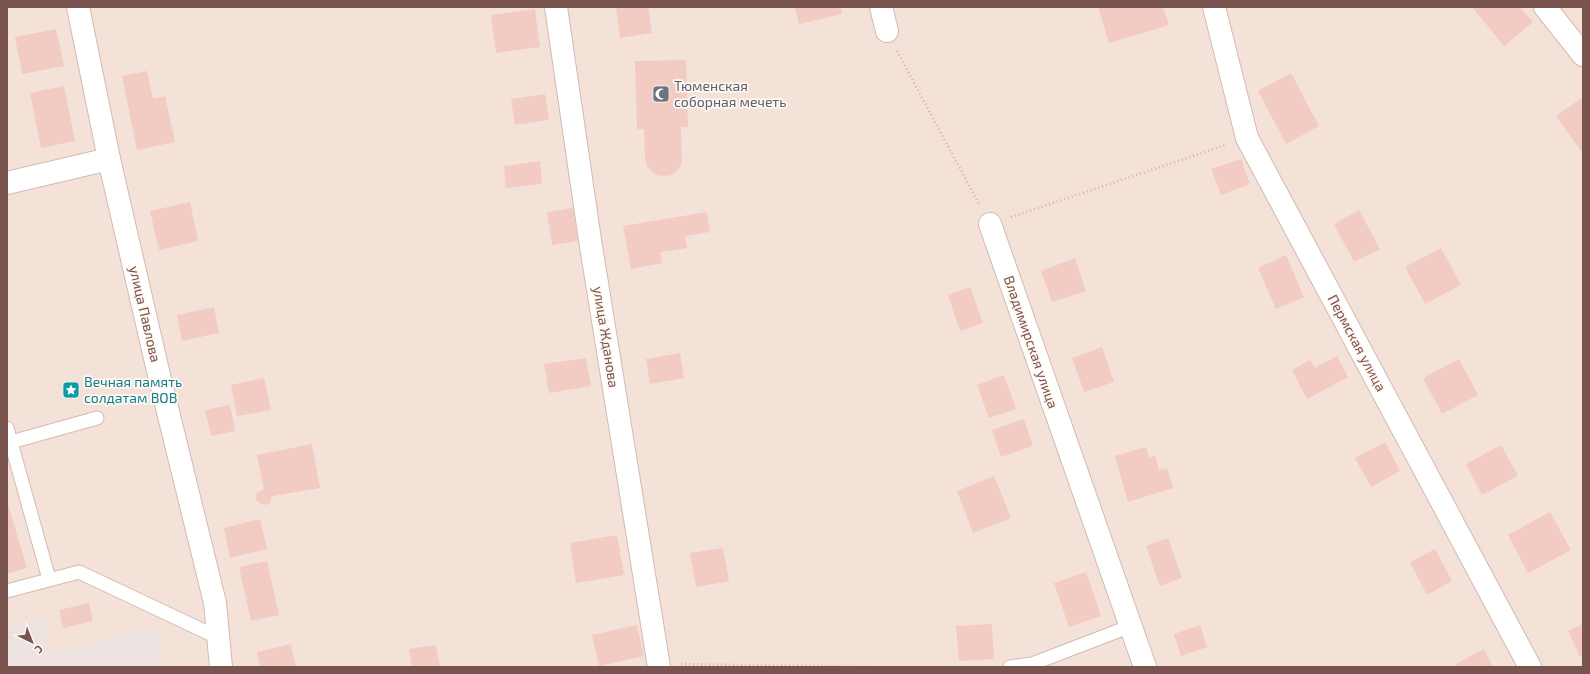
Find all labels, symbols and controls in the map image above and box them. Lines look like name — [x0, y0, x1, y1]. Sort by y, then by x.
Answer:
place label: Тюменская соборная мечеть — [674, 77, 786, 110]
mosque icon: Тюменская соборная мечеть — [651, 84, 671, 104]
street label: улица Павлова — [126, 264, 165, 364]
street label: Владимирская улица — [1001, 273, 1062, 411]
street label: улица Жданова — [590, 285, 623, 389]
street label: Пермская улица — [1325, 291, 1390, 394]
place label: Вечная память солдатам ВОВ — [84, 373, 182, 406]
place icon: Вечная память солдатам ВОВ — [61, 380, 81, 400]
north arrow — [12, 622, 52, 662]
text: С — [32, 643, 46, 657]

